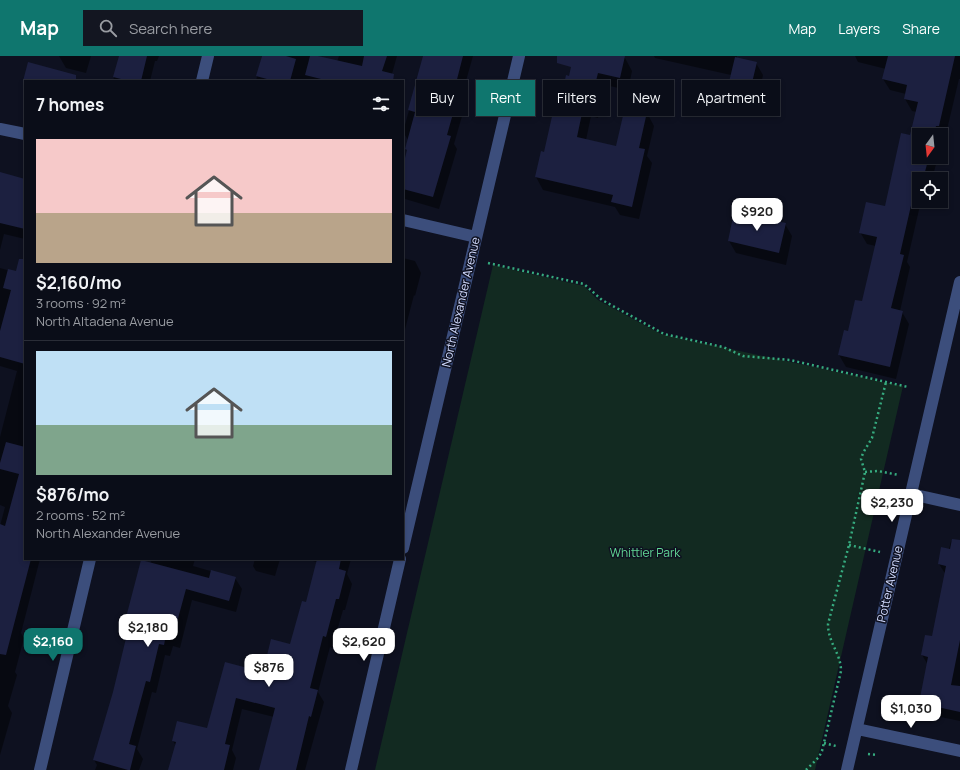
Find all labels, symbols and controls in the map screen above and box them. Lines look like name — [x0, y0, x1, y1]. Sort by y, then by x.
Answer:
search box — [83, 10, 363, 46]
text: Map — [20, 15, 59, 41]
icon: search — [97, 17, 119, 39]
text: Search here — [129, 18, 212, 39]
text: Map — [788, 19, 816, 38]
text: Layers — [838, 19, 880, 38]
text: Share — [902, 19, 940, 38]
chip: Buy — [416, 80, 468, 116]
chip: Rent — [476, 80, 535, 116]
chip: Filters — [543, 80, 610, 116]
chip: New — [618, 80, 674, 116]
chip: Apartment — [682, 80, 780, 116]
text: 7 homes — [36, 93, 104, 116]
icon: filters — [370, 93, 392, 115]
north arrow — [912, 128, 948, 164]
map controls — [912, 128, 948, 208]
icon: home — [178, 165, 250, 237]
button: locate — [912, 172, 948, 208]
pin: $920 — [733, 198, 781, 232]
text: $920 — [741, 202, 773, 220]
street label: North Alexander Avenue — [437, 235, 484, 369]
text: $2,160/mo — [36, 271, 122, 294]
text: 3 rooms · 92 m² — [36, 294, 126, 312]
text: North Altadena Avenue — [36, 312, 174, 330]
icon: home — [178, 377, 250, 449]
text: $876/mo — [36, 483, 109, 506]
pin: $2,230 — [859, 489, 925, 523]
text: $2,230 — [870, 493, 914, 511]
text: 2 rooms · 52 m² — [36, 506, 125, 524]
text: North Alexander Avenue — [36, 524, 180, 542]
park label: Whittier Park — [610, 544, 681, 561]
street label: Potter Avenue — [872, 544, 907, 624]
pin: $2,180 — [115, 614, 181, 648]
text: $2,180 — [128, 618, 168, 636]
pin: $2,160 — [20, 628, 86, 662]
pin: $2,620 — [331, 628, 397, 662]
text: $2,160 — [33, 632, 73, 650]
text: $2,620 — [342, 632, 386, 650]
pin: $876 — [245, 654, 293, 688]
text: $876 — [253, 658, 285, 676]
pin: $1,030 — [878, 695, 944, 729]
text: $1,030 — [890, 699, 932, 717]

